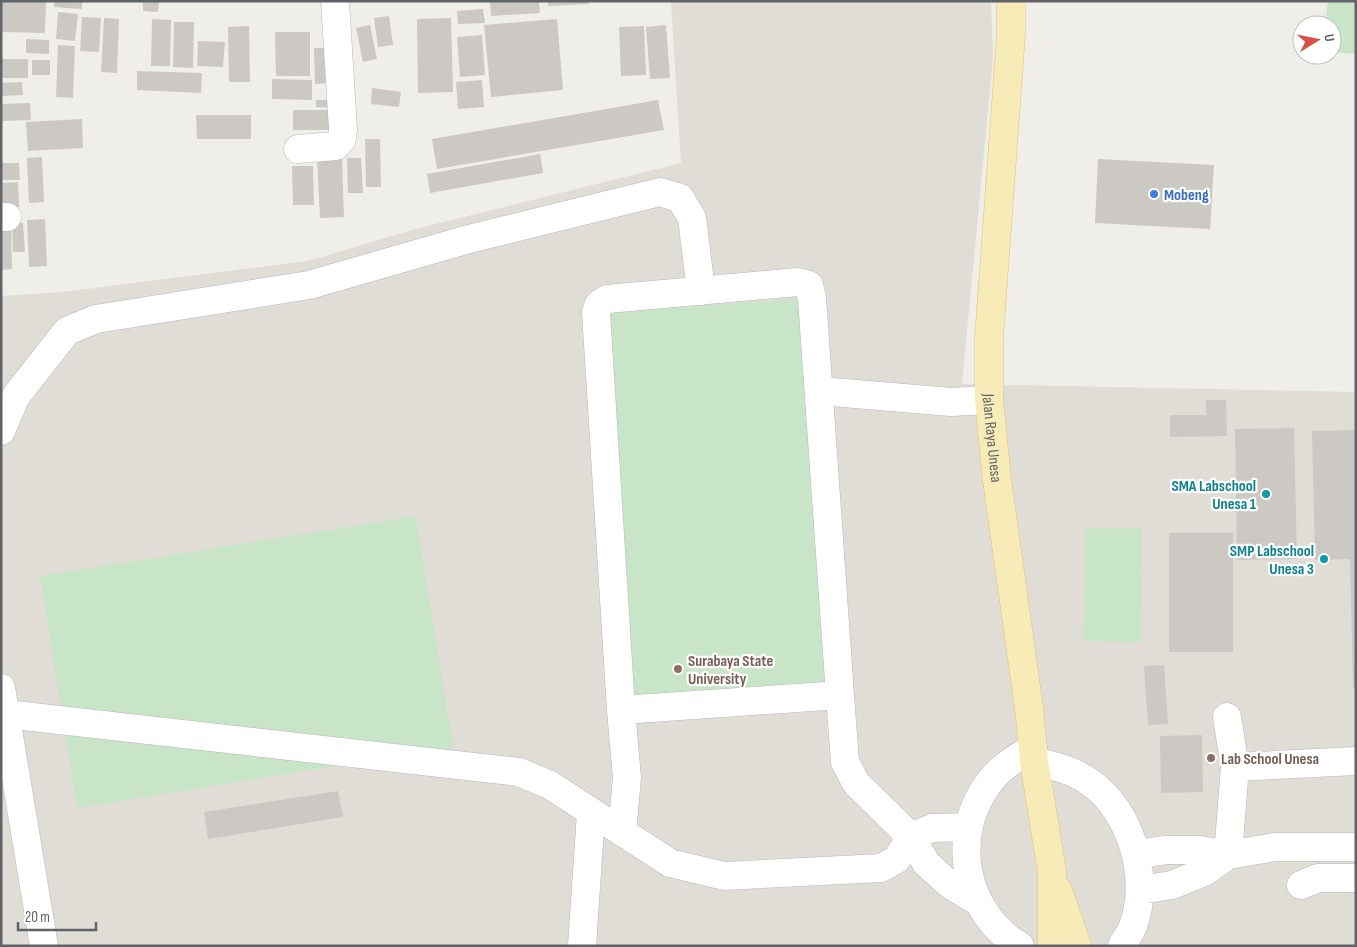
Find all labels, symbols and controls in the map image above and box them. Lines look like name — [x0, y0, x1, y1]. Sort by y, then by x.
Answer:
north arrow — [1292, 15, 1342, 65]
text: U — [1320, 33, 1338, 43]
place label: Mobeng — [1164, 186, 1209, 205]
marker: Mobeng — [1148, 188, 1160, 200]
street label: Jalan Raya Unesa — [978, 393, 1005, 483]
place label: SMA Labschool Unesa 1 — [1171, 477, 1257, 514]
marker: SMA Labschool Unesa 1 — [1260, 488, 1272, 500]
place label: SMP Labschool Unesa 3 — [1230, 542, 1314, 579]
marker: SMP Labschool Unesa 3 — [1318, 553, 1330, 565]
place label: Surabaya State University — [688, 652, 774, 689]
marker: Surabaya State University — [672, 663, 684, 675]
place label: Lab School Unesa — [1221, 750, 1319, 769]
marker: Lab School Unesa — [1205, 752, 1217, 764]
scale bar — [18, 900, 95, 932]
text: 20 m — [25, 908, 50, 927]

